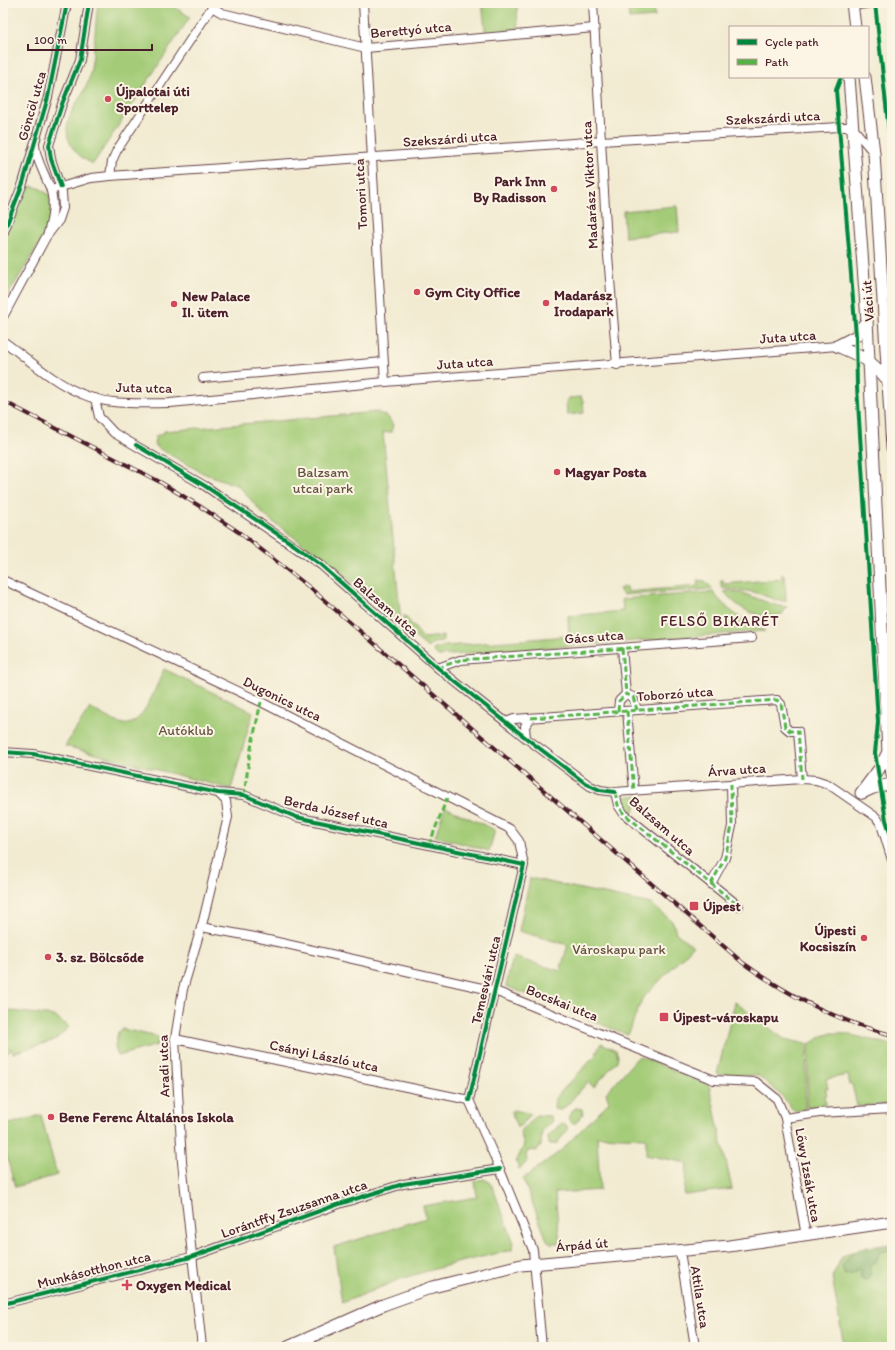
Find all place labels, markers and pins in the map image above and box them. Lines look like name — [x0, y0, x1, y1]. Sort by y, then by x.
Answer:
place label: Újpalotai úti Sporttelep — [116, 83, 190, 116]
marker: Újpalotai úti Sporttelep — [103, 94, 113, 104]
place label: Park Inn By Radisson — [473, 173, 547, 206]
marker: Park Inn By Radisson — [549, 184, 559, 194]
place label: Gym City Office — [425, 284, 521, 301]
marker: Gym City Office — [412, 287, 422, 297]
place label: Madarász Irodapark — [554, 287, 615, 320]
place label: New Palace II. ütem — [182, 288, 250, 321]
marker: Madarász Irodapark — [541, 298, 551, 308]
marker: New Palace II. ütem — [169, 299, 179, 309]
place label: Magyar Posta — [565, 464, 647, 481]
marker: Magyar Posta — [552, 467, 562, 477]
place label: Újpest — [703, 898, 742, 915]
marker: Újpest — [688, 900, 700, 912]
place label: Újpesti Kocsiszín — [800, 922, 857, 955]
marker: Újpesti Kocsiszín — [859, 933, 869, 943]
place label: 3. sz. Bölcsőde — [56, 949, 144, 966]
marker: 3. sz. Bölcsőde — [43, 952, 53, 962]
place label: Újpest-városkapu — [673, 1009, 779, 1026]
marker: Újpest-városkapu — [658, 1011, 670, 1023]
place label: Bene Ferenc Általános Iskola — [59, 1109, 234, 1126]
marker: Bene Ferenc Általános Iskola — [46, 1112, 56, 1122]
place label: Oxygen Medical — [136, 1277, 232, 1294]
marker: Oxygen Medical — [121, 1279, 133, 1291]

